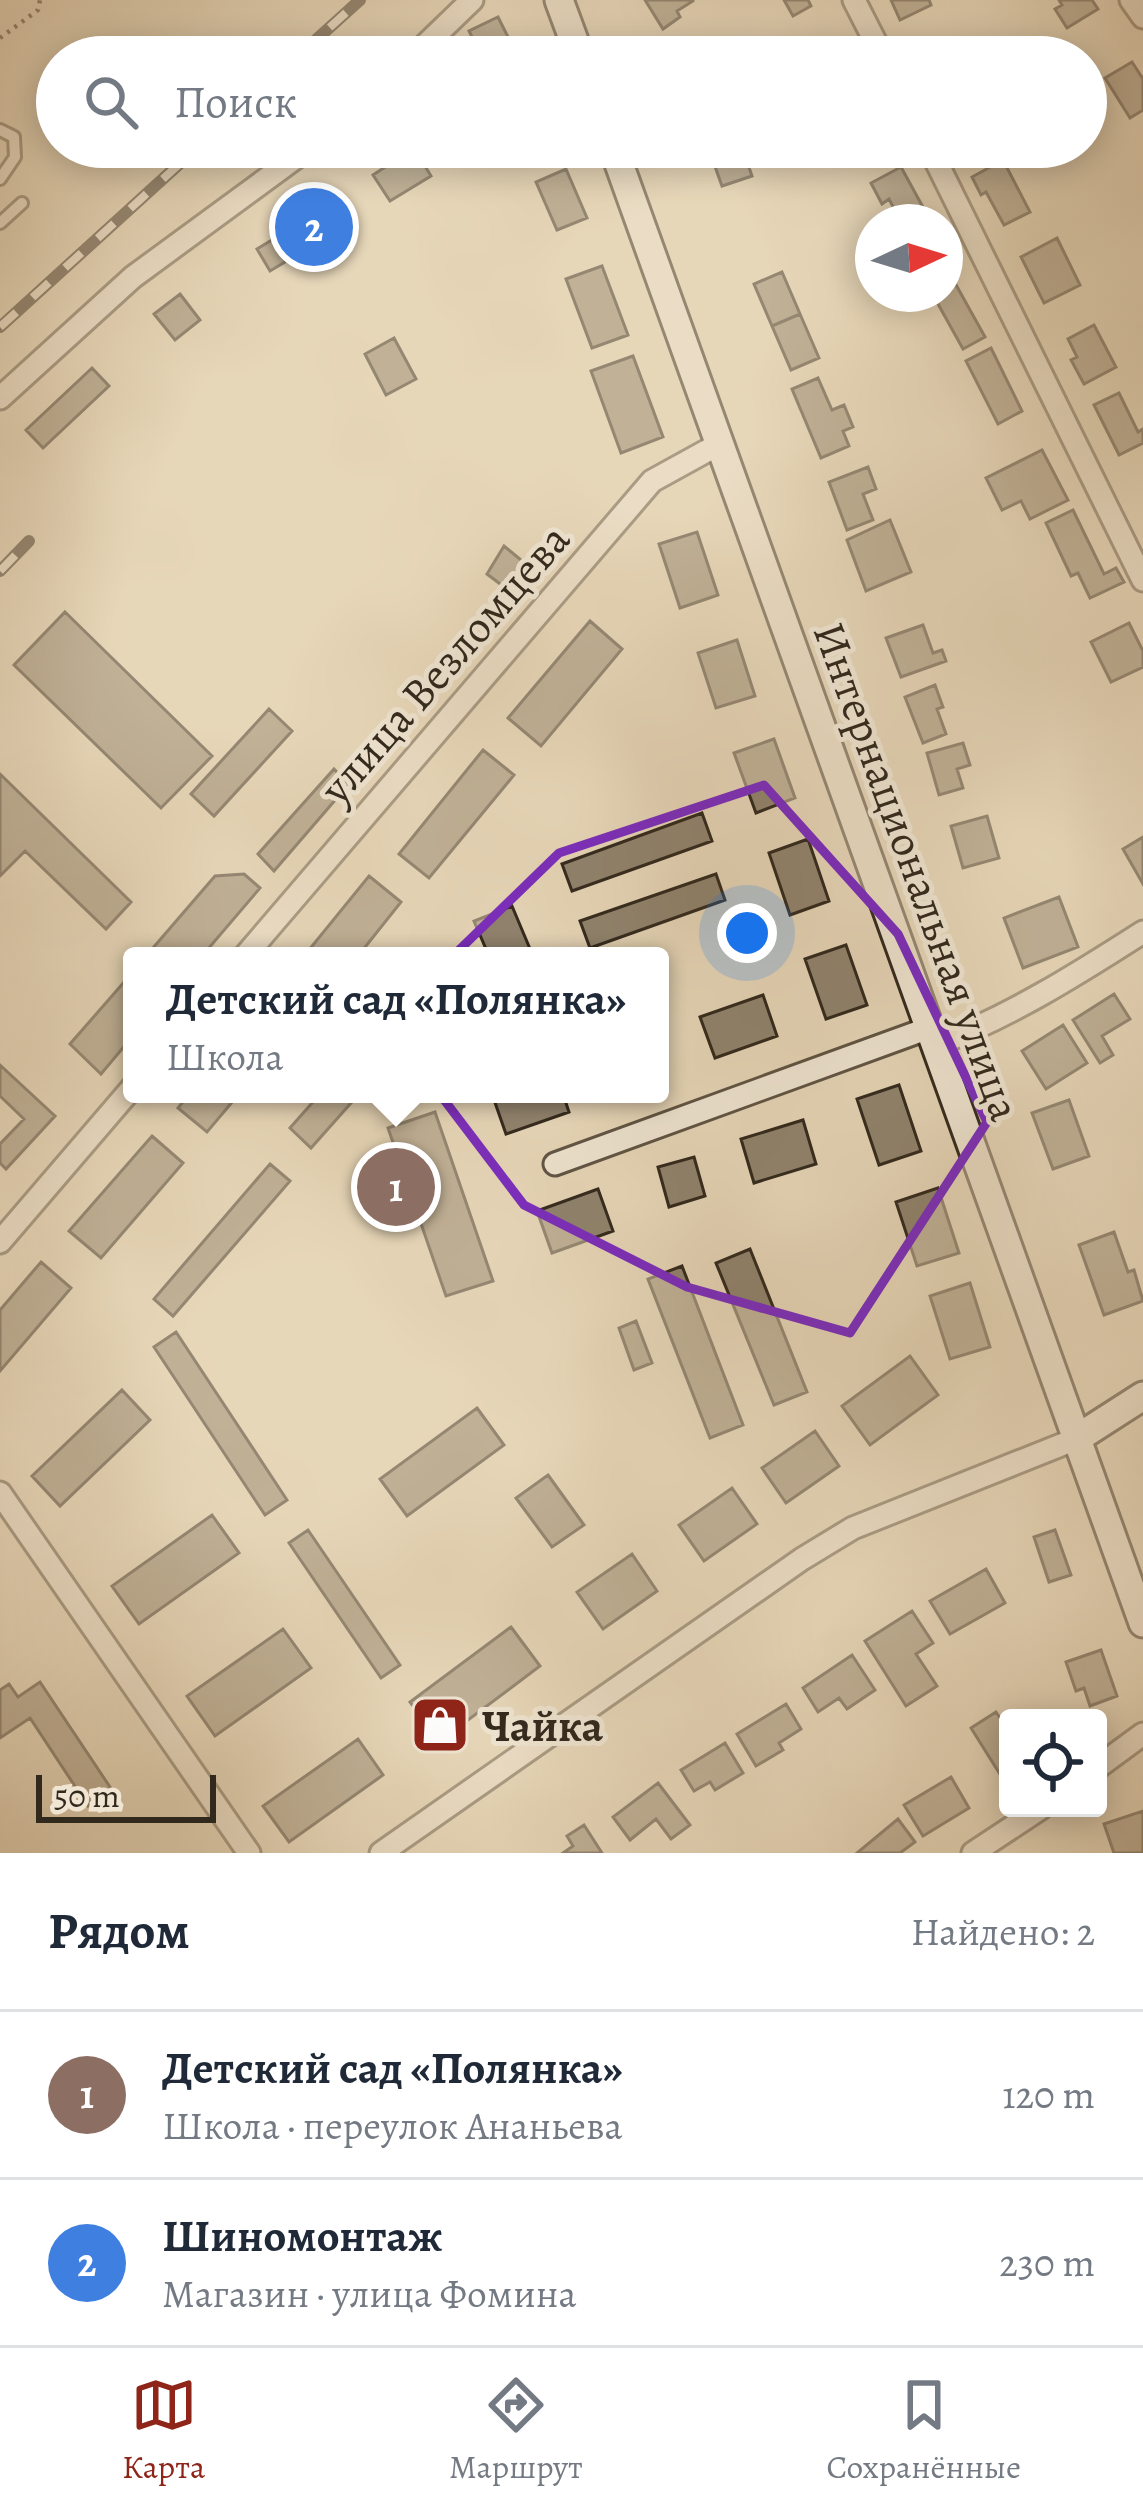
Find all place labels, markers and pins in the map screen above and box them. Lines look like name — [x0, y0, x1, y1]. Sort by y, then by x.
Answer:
pin: 2 — [275, 182, 353, 272]
pin: 1 — [357, 1142, 435, 1232]
shop icon: Чайка — [409, 1694, 471, 1756]
place label: Чайка — [482, 1695, 604, 1757]

